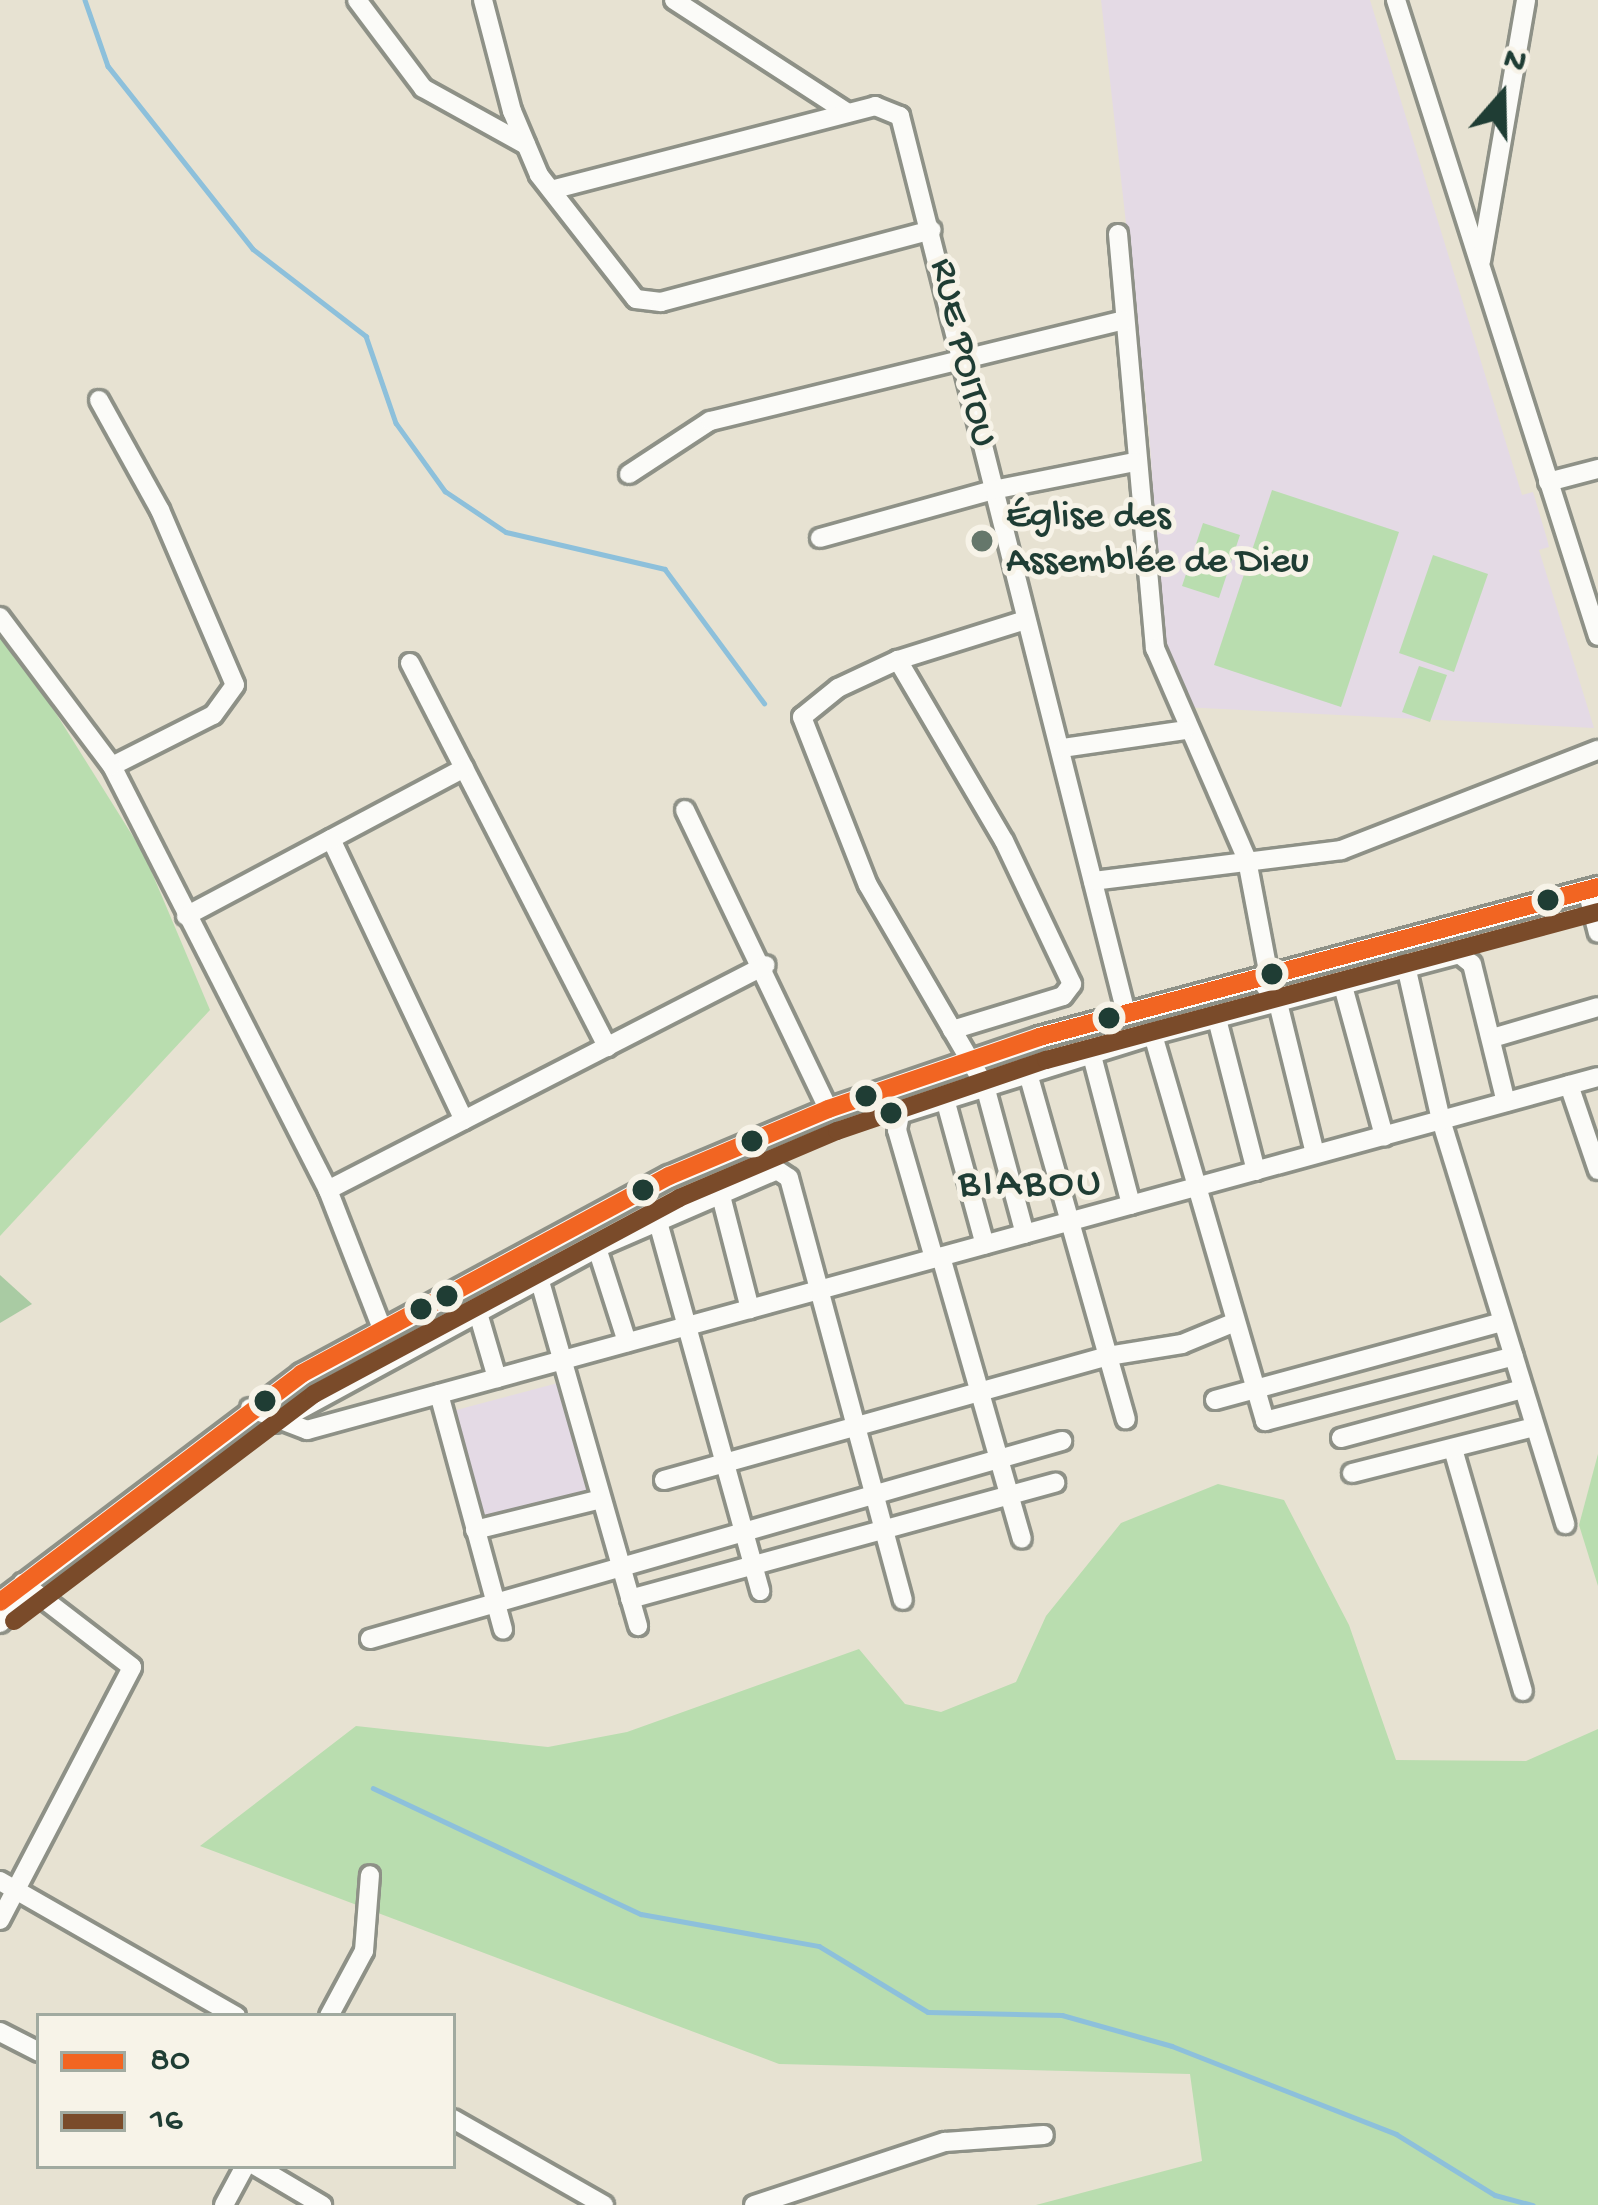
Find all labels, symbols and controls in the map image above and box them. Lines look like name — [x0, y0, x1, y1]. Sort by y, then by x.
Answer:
north arrow — [1442, 36, 1562, 156]
text: N — [1498, 41, 1531, 84]
street label: RUE POITOU — [917, 254, 1005, 452]
place label: Église des Assemblée de Dieu — [1006, 496, 1309, 587]
marker: Église des Assemblée de Dieu — [969, 528, 995, 554]
unlabelled marker — [1537, 889, 1559, 911]
unlabelled marker — [1261, 963, 1283, 985]
unlabelled marker — [1098, 1007, 1120, 1029]
unlabelled marker — [855, 1085, 877, 1107]
unlabelled marker — [880, 1102, 902, 1124]
unlabelled marker — [741, 1130, 763, 1152]
district label: BIABOU — [958, 1161, 1104, 1211]
unlabelled marker — [632, 1179, 654, 1201]
unlabelled marker — [436, 1285, 458, 1307]
unlabelled marker — [410, 1298, 432, 1320]
unlabelled marker — [254, 1390, 276, 1412]
legend — [36, 2013, 456, 2169]
text: 80 — [150, 2040, 190, 2083]
text: 16 — [150, 2100, 183, 2143]

